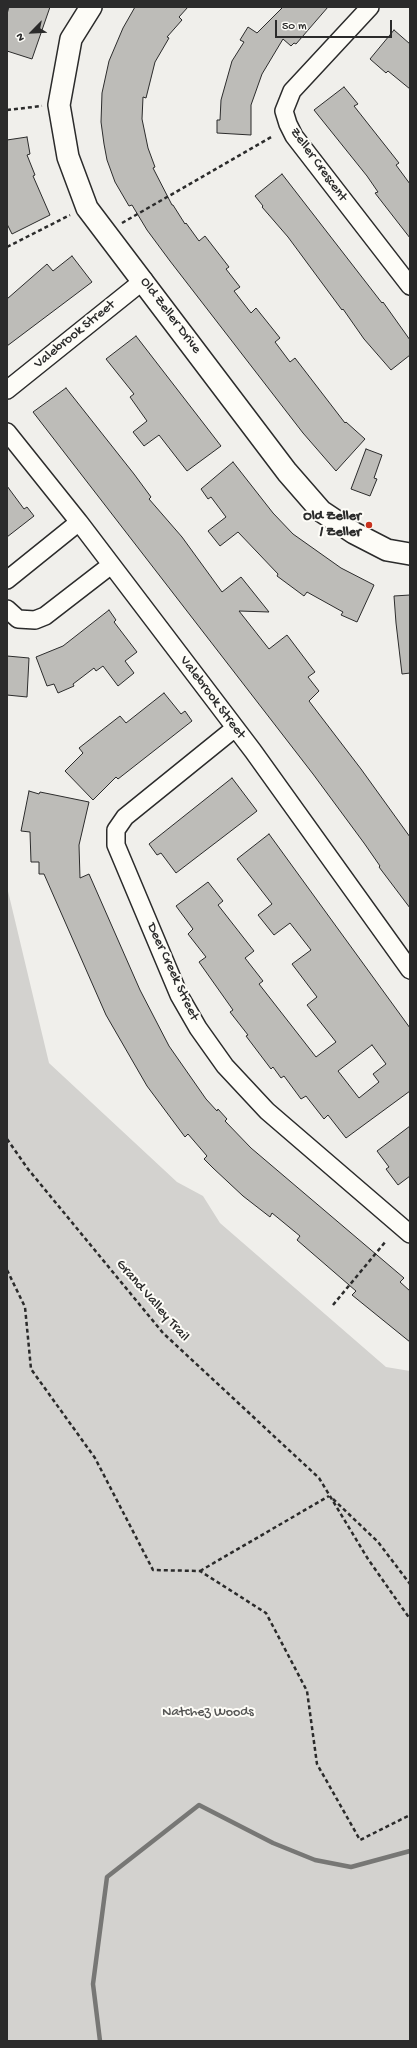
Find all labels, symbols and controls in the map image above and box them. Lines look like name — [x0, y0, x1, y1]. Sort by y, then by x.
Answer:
north arrow — [12, 12, 52, 52]
scale bar — [277, 12, 394, 38]
text: 50 m — [282, 20, 307, 34]
text: N — [14, 31, 28, 43]
street label: Zeller Crescent — [286, 125, 350, 205]
street label: Old Zeller Drive — [136, 274, 204, 358]
street label: Valebrook Street — [31, 297, 119, 373]
place label: Old Zeller / Zeller — [303, 509, 361, 542]
marker: Old Zeller / Zeller — [364, 520, 374, 530]
street label: Valebrook Street — [175, 653, 249, 743]
street label: Deer Creek Street — [142, 921, 202, 1023]
street label: Grand Valley Trail — [112, 1257, 192, 1345]
park label: Natchez Woods — [162, 1705, 254, 1721]

